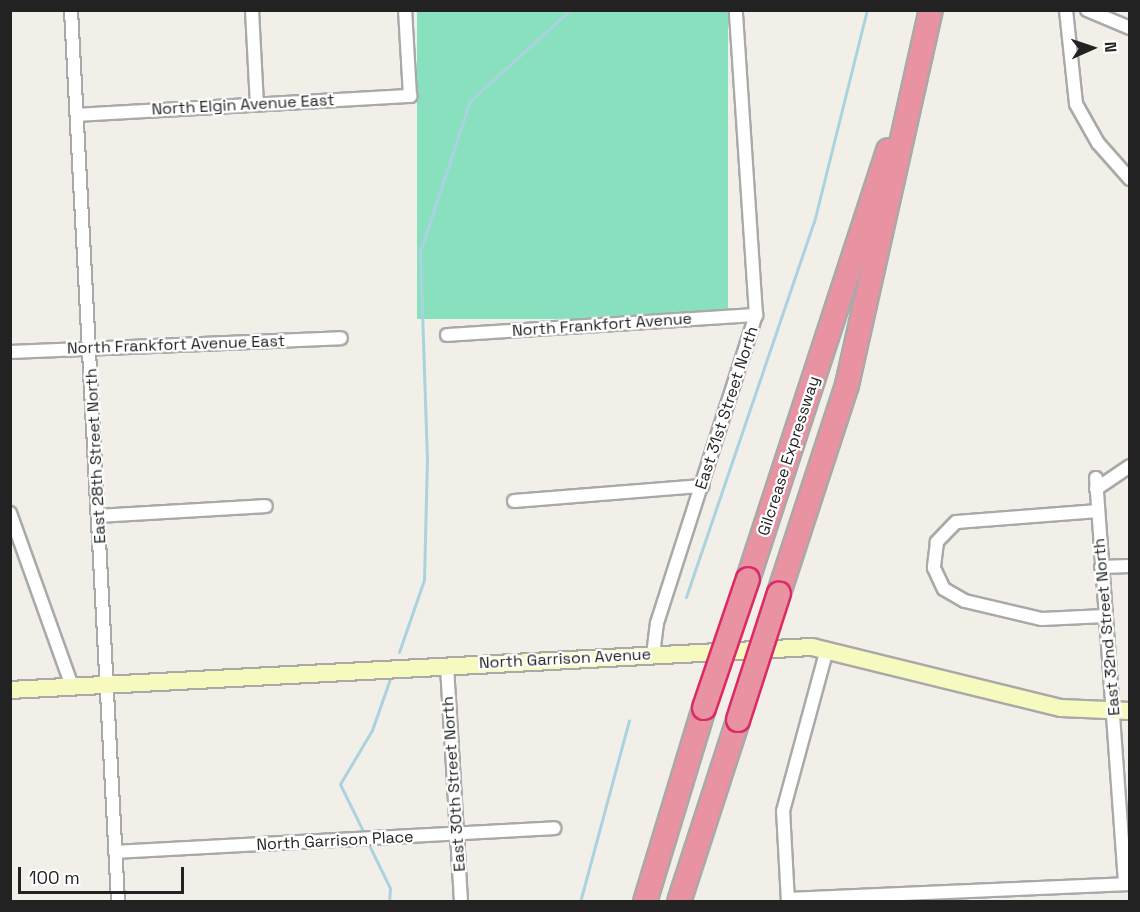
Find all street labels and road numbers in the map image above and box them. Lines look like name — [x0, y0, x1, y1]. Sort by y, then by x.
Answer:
street label: North Elgin Avenue East — [151, 91, 335, 119]
street label: North Frankfort Avenue — [511, 309, 693, 341]
street label: East 31st Street North — [692, 324, 762, 492]
street label: North Frankfort Avenue East — [67, 332, 285, 358]
street label: East 28th Street North — [82, 368, 110, 544]
street label: Gilcrease Expressway — [754, 374, 824, 538]
street label: East 32nd Street North — [1090, 537, 1124, 717]
street label: North Garrison Avenue — [478, 645, 652, 673]
street label: East 30th Street North — [438, 696, 470, 872]
street label: North Garrison Place — [256, 827, 414, 855]

